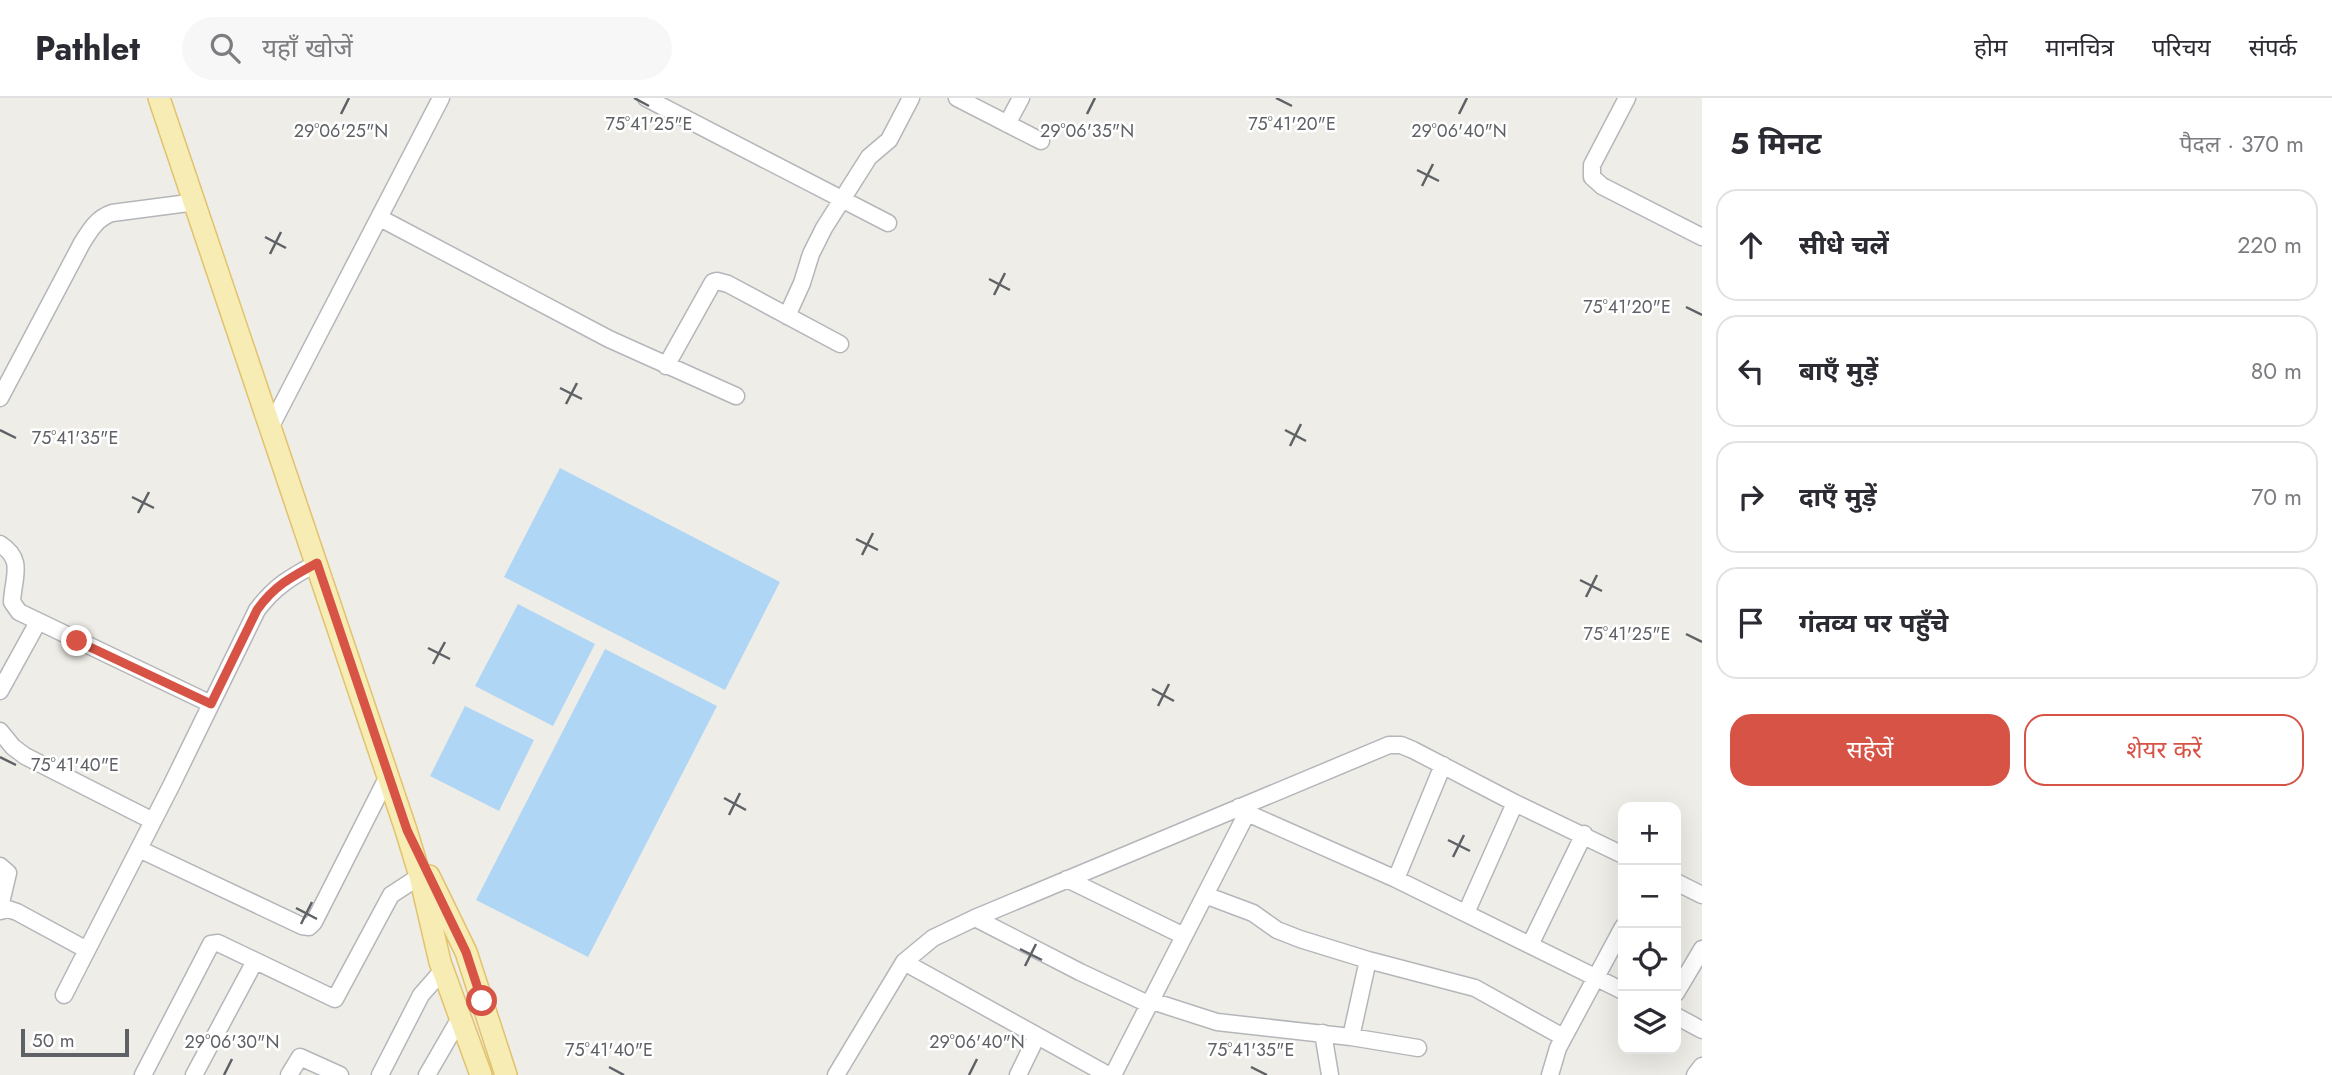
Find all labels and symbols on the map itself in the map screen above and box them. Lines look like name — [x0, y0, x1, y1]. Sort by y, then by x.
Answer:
text: 75°41'25"E — [606, 111, 693, 137]
text: 75°41'20"E — [1248, 111, 1336, 137]
text: 29°06'25"N — [294, 118, 388, 144]
text: 29°06'35"N — [1040, 118, 1134, 144]
text: 29°06'40"N — [1411, 118, 1507, 144]
text: 75°41'20"E — [1583, 294, 1671, 320]
text: 75°41'35"E — [32, 425, 118, 451]
text: 75°41'25"E — [1584, 621, 1671, 647]
route end — [61, 625, 92, 656]
text: 75°41'40"E — [31, 752, 119, 778]
route start — [466, 985, 497, 1016]
scale bar — [21, 1026, 130, 1058]
text: 29°06'30"N — [185, 1029, 279, 1055]
text: 29°06'40"N — [929, 1029, 1025, 1055]
text: 75°41'40"E — [565, 1037, 653, 1063]
text: 75°41'35"E — [1208, 1037, 1294, 1063]

